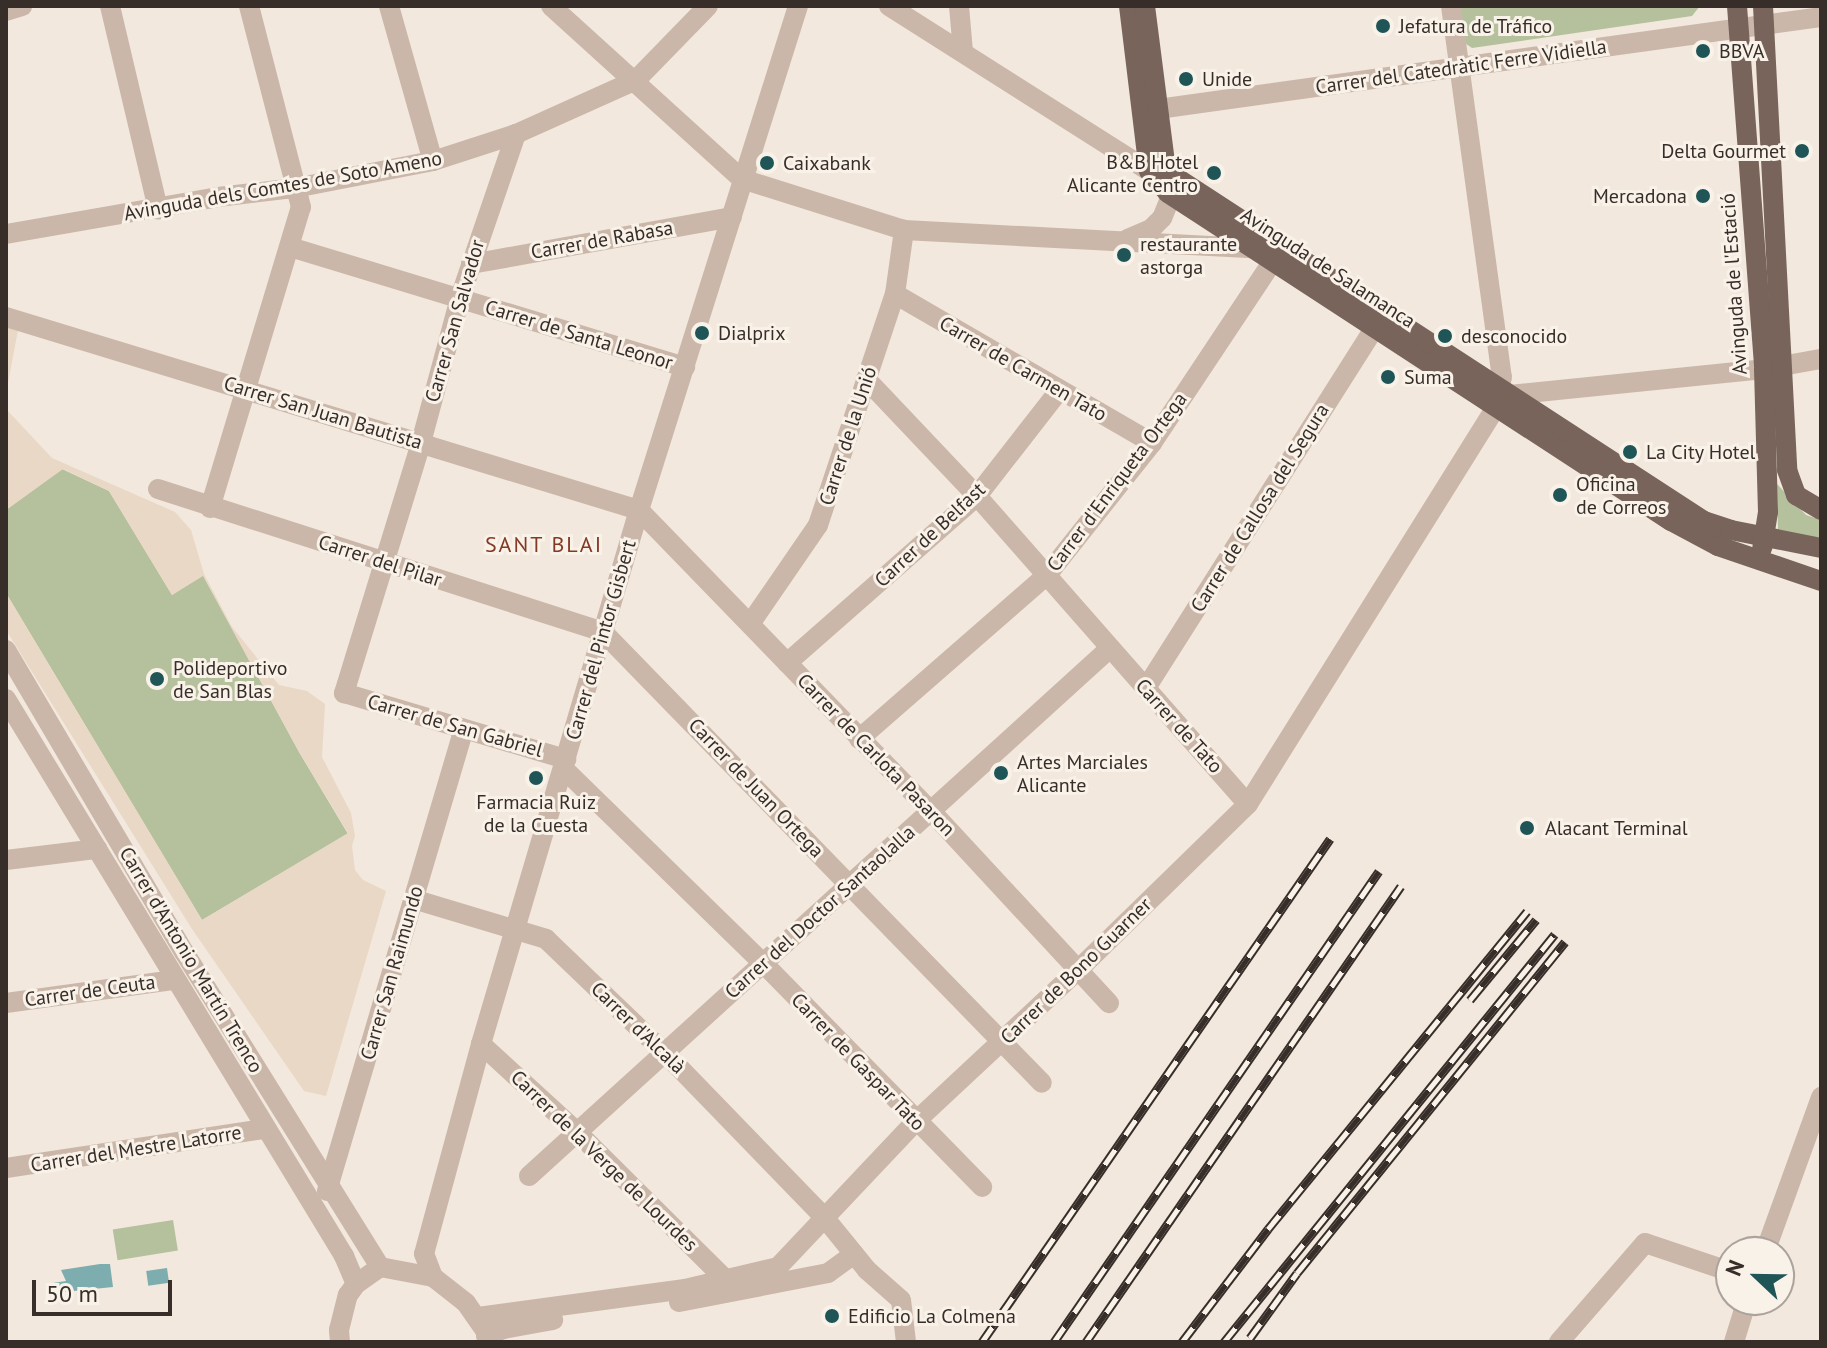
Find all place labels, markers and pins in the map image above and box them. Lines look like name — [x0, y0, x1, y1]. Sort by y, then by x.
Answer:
place label: Jefatura de Tráfico — [1399, 14, 1553, 38]
marker: Jefatura de Tráfico — [1374, 17, 1392, 35]
place label: BBVA — [1719, 39, 1765, 63]
marker: BBVA — [1694, 42, 1712, 60]
place label: Unide — [1202, 67, 1252, 91]
marker: Unide — [1177, 70, 1195, 88]
place label: Delta Gourmet — [1661, 139, 1786, 163]
marker: Delta Gourmet — [1793, 142, 1811, 160]
place label: B&B Hotel Alicante Centro — [1067, 150, 1198, 197]
place label: Caixabank — [783, 151, 871, 175]
marker: Caixabank — [758, 154, 776, 172]
marker: B&B Hotel Alicante Centro — [1205, 164, 1223, 182]
place label: Mercadona — [1593, 184, 1687, 208]
marker: Mercadona — [1694, 187, 1712, 205]
place label: restaurante astorga — [1140, 232, 1237, 279]
marker: restaurante astorga — [1115, 246, 1133, 264]
place label: Dialprix — [718, 321, 785, 345]
marker: Dialprix — [693, 324, 711, 342]
place label: desconocido — [1461, 324, 1567, 348]
marker: desconocido — [1436, 327, 1454, 345]
place label: Suma — [1404, 365, 1452, 389]
marker: Suma — [1379, 368, 1397, 386]
place label: La City Hotel — [1646, 440, 1756, 464]
marker: La City Hotel — [1621, 443, 1639, 461]
place label: Oficina de Correos — [1576, 472, 1666, 519]
marker: Oficina de Correos — [1551, 486, 1569, 504]
place label: Polideportivo de San Blas — [173, 656, 288, 703]
marker: Polideportivo de San Blas — [148, 670, 166, 688]
place label: Artes Marciales Alicante — [1017, 750, 1148, 797]
marker: Artes Marciales Alicante — [992, 764, 1010, 782]
marker: Farmacia Ruiz de la Cuesta — [527, 769, 545, 787]
place label: Farmacia Ruiz de la Cuesta — [476, 790, 596, 837]
place label: Alacant Terminal — [1545, 816, 1688, 840]
marker: Alacant Terminal — [1516, 817, 1538, 839]
place label: Edificio La Colmena — [848, 1304, 1016, 1328]
marker: Edificio La Colmena — [823, 1307, 841, 1325]

